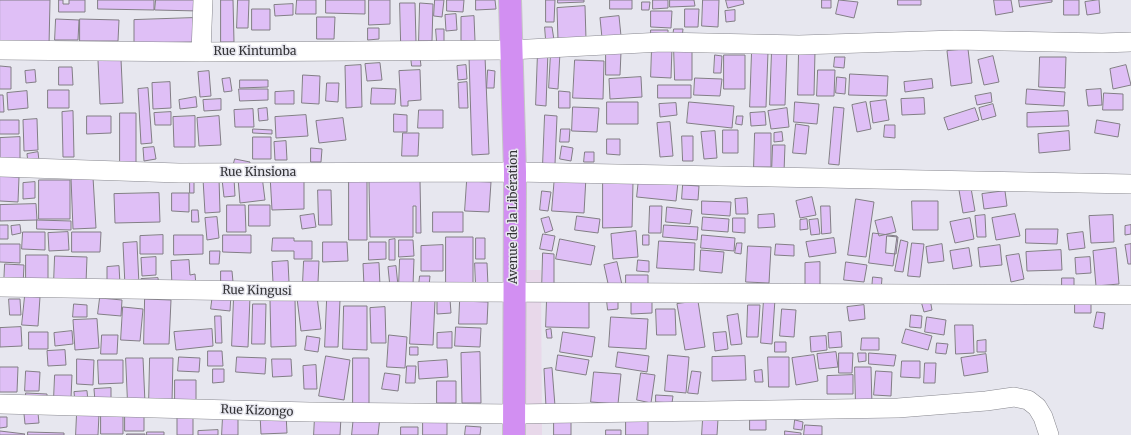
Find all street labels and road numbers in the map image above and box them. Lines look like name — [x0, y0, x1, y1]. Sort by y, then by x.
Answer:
street label: Rue Kintumba — [214, 45, 296, 59]
street label: Avenue de la Libération — [507, 150, 521, 284]
street label: Rue Kinsiona — [220, 166, 296, 180]
street label: Rue Kingusi — [222, 283, 292, 299]
street label: Rue Kizongo — [220, 403, 294, 419]

